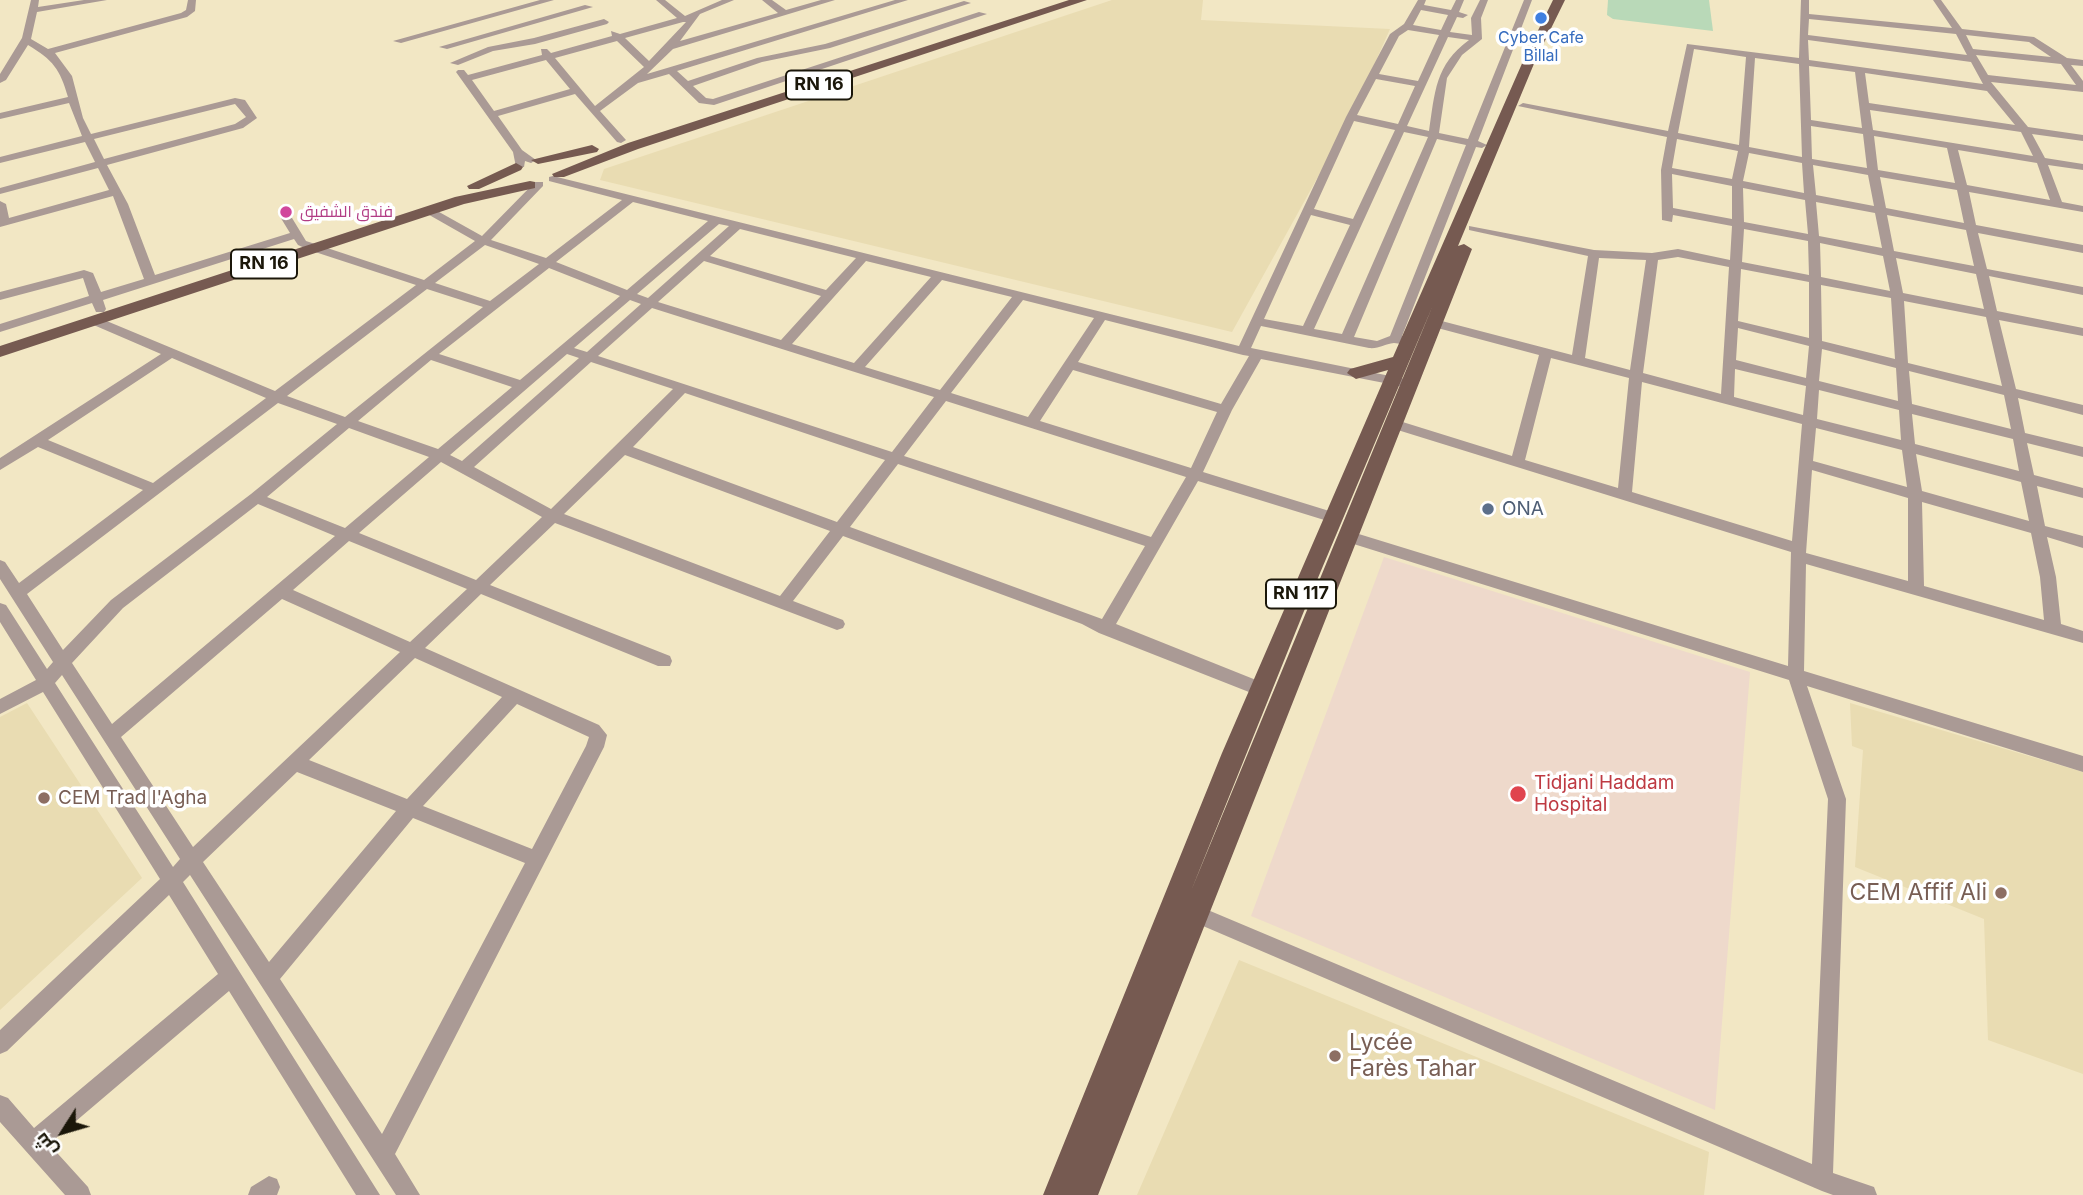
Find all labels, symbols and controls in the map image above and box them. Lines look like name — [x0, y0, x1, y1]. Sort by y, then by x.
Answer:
marker: Cyber Cafe Billal — [1533, 10, 1549, 26]
place label: Cyber Cafe Billal — [1498, 28, 1584, 66]
road number: RN 16 — [786, 70, 852, 100]
place label: فندق الشفيق — [300, 202, 393, 222]
marker: فندق الشفيق — [278, 204, 294, 220]
road number: RN 16 — [231, 250, 297, 278]
place label: ONA — [1502, 498, 1544, 520]
marker: ONA — [1480, 501, 1496, 517]
road number: RN 117 — [1266, 580, 1336, 608]
place label: Tidjani Haddam Hospital — [1534, 772, 1674, 816]
marker: Tidjani Haddam Hospital — [1508, 784, 1528, 804]
place label: CEM Trad l'Agha — [58, 787, 207, 809]
marker: CEM Trad l'Agha — [36, 790, 52, 806]
place label: CEM Affif Ali — [1850, 879, 1987, 907]
marker: CEM Affif Ali — [1993, 885, 2009, 901]
place label: Lycée Farès Tahar — [1349, 1029, 1476, 1083]
marker: Lycée Farès Tahar — [1327, 1048, 1343, 1064]
north arrow — [28, 1097, 98, 1167]
text: ش — [29, 1128, 62, 1162]

